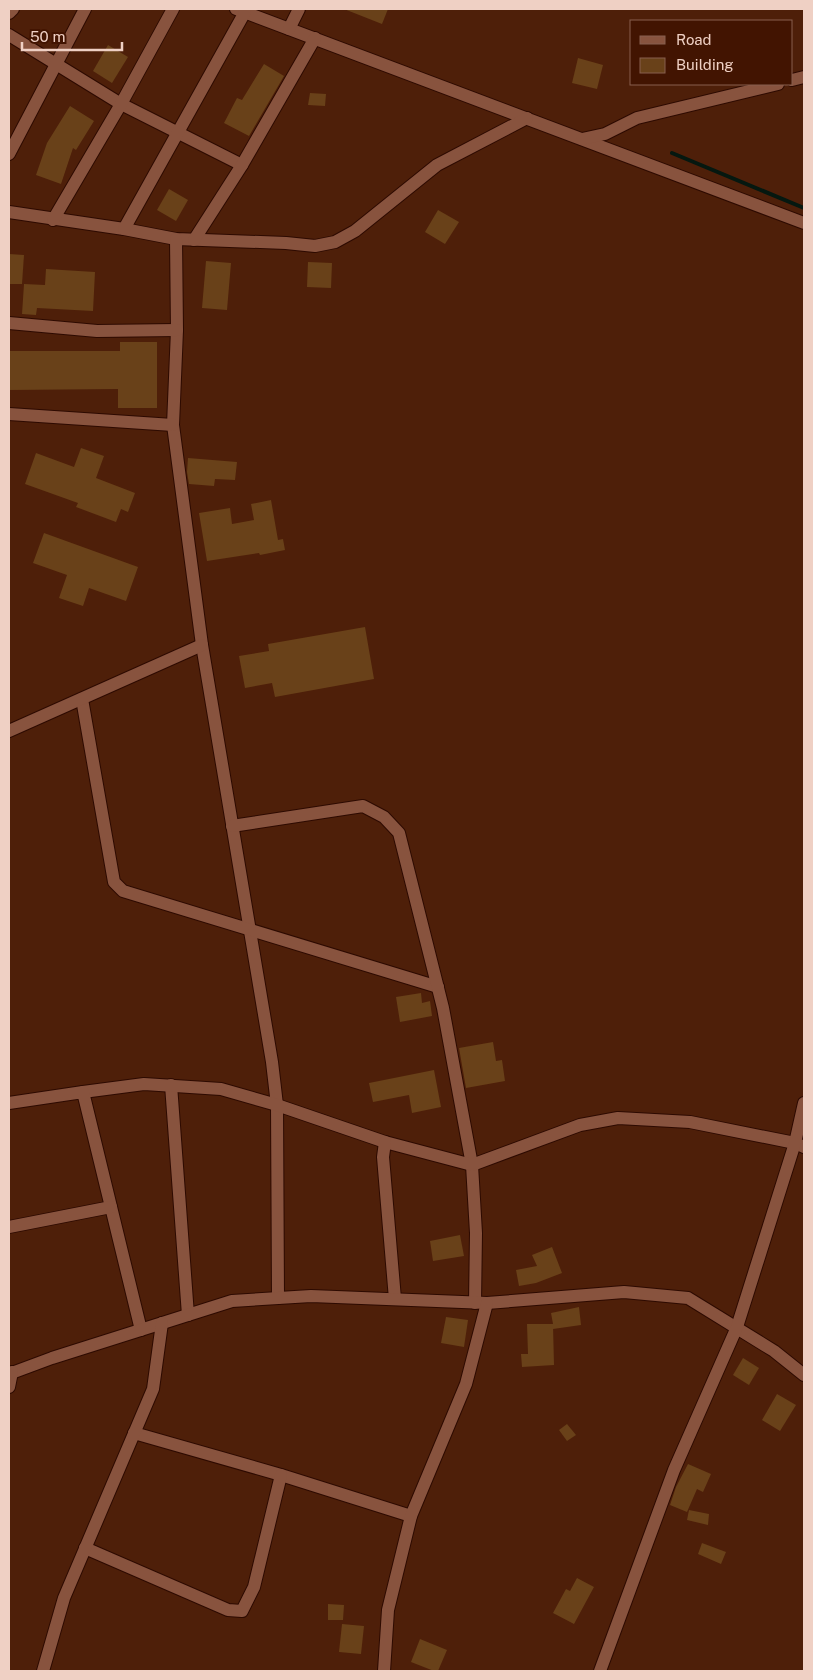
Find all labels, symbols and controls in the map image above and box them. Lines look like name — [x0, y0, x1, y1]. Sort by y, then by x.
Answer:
scale bar — [22, 20, 122, 52]
legend — [630, 20, 793, 85]
text: 50 m — [30, 28, 65, 45]
text: Road — [676, 31, 712, 48]
text: Building — [676, 56, 734, 73]

